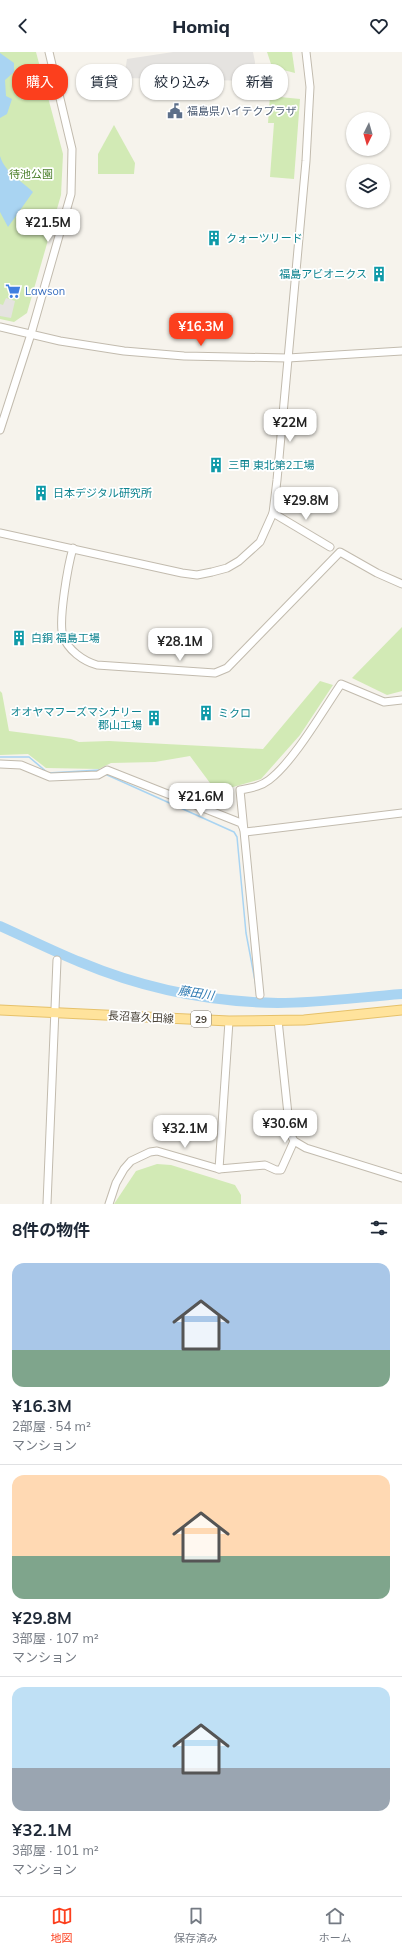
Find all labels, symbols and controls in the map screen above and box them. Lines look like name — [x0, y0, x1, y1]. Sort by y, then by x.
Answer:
icon: back — [12, 15, 34, 37]
text: Homiq — [172, 15, 230, 38]
icon: heart — [368, 15, 390, 37]
chip: 購入 — [12, 64, 68, 100]
chip: 賃貸 — [76, 64, 132, 100]
chip: 絞り込み — [140, 64, 224, 100]
chip: 新着 — [232, 64, 288, 100]
public building icon: 福島県ハイテクプラザ — [166, 102, 184, 120]
place label: 福島県ハイテクプラザ — [187, 104, 297, 118]
north arrow — [346, 112, 390, 156]
map controls — [346, 112, 390, 208]
button: layers — [346, 164, 390, 208]
park label: 待池公園 — [9, 167, 53, 181]
pin: ¥21.5M — [15, 209, 81, 243]
text: ¥21.5M — [25, 214, 71, 230]
building icon: クォーツリード — [205, 229, 223, 247]
place label: クォーツリード — [226, 231, 303, 245]
building icon: 福島アビオニクス — [370, 265, 388, 283]
place label: 福島アビオニクス — [279, 267, 367, 281]
supermarket icon: Lawson — [4, 282, 22, 300]
place label: Lawson — [25, 284, 65, 298]
pin: ¥16.3M — [168, 313, 234, 347]
text: ¥16.3M — [178, 318, 224, 334]
pin: ¥22M — [266, 409, 314, 443]
text: ¥22M — [273, 414, 307, 430]
building icon: 三甲 東北第2工場 — [207, 456, 225, 474]
place label: 三甲 東北第2工場 — [228, 458, 314, 472]
building icon: 日本デジタル研究所 — [32, 484, 50, 502]
place label: 日本デジタル研究所 — [53, 486, 153, 500]
pin: ¥29.8M — [273, 487, 339, 521]
text: ¥29.8M — [283, 492, 329, 508]
pin: ¥28.1M — [147, 628, 213, 662]
building icon: 白銅 福島工場 — [10, 629, 28, 647]
place label: 白銅 福島工場 — [31, 631, 100, 645]
text: ¥28.1M — [157, 633, 203, 649]
building icon: ミクロ — [197, 704, 215, 722]
place label: オオヤマフーズマシナリー 郡山工場 — [11, 705, 142, 732]
place label: ミクロ — [218, 706, 251, 720]
building icon: オオヤマフーズマシナリー 郡山工場 — [145, 709, 163, 727]
pin: ¥21.6M — [168, 783, 234, 817]
text: ¥21.6M — [178, 788, 224, 804]
water label: 藤田川 — [177, 982, 217, 1003]
street label: 長沼喜久田線 — [108, 1008, 174, 1026]
road number: 29 — [191, 1011, 211, 1027]
pin: ¥30.6M — [252, 1110, 318, 1144]
pin: ¥32.1M — [152, 1115, 218, 1149]
text: ¥30.6M — [262, 1115, 308, 1131]
text: ¥32.1M — [162, 1120, 208, 1136]
icon: filters — [368, 1217, 390, 1239]
text: 8件の物件 — [12, 1219, 90, 1240]
icon: home — [165, 1289, 237, 1361]
text: ¥16.3M — [12, 1395, 72, 1416]
text: 2部屋 · 54 m² — [12, 1418, 91, 1434]
text: マンション — [12, 1437, 77, 1453]
icon: home — [165, 1501, 237, 1573]
text: ¥29.8M — [12, 1607, 72, 1628]
text: 3部屋 · 107 m² — [12, 1630, 99, 1646]
text: マンション — [12, 1649, 77, 1665]
icon: home — [165, 1713, 237, 1785]
text: ¥32.1M — [12, 1819, 72, 1840]
text: 3部屋 · 101 m² — [12, 1842, 99, 1858]
text: マンション — [12, 1861, 77, 1877]
tab: 地図 — [51, 1905, 73, 1945]
tab: 保存済み — [174, 1905, 218, 1945]
tab: ホーム — [319, 1905, 351, 1945]

